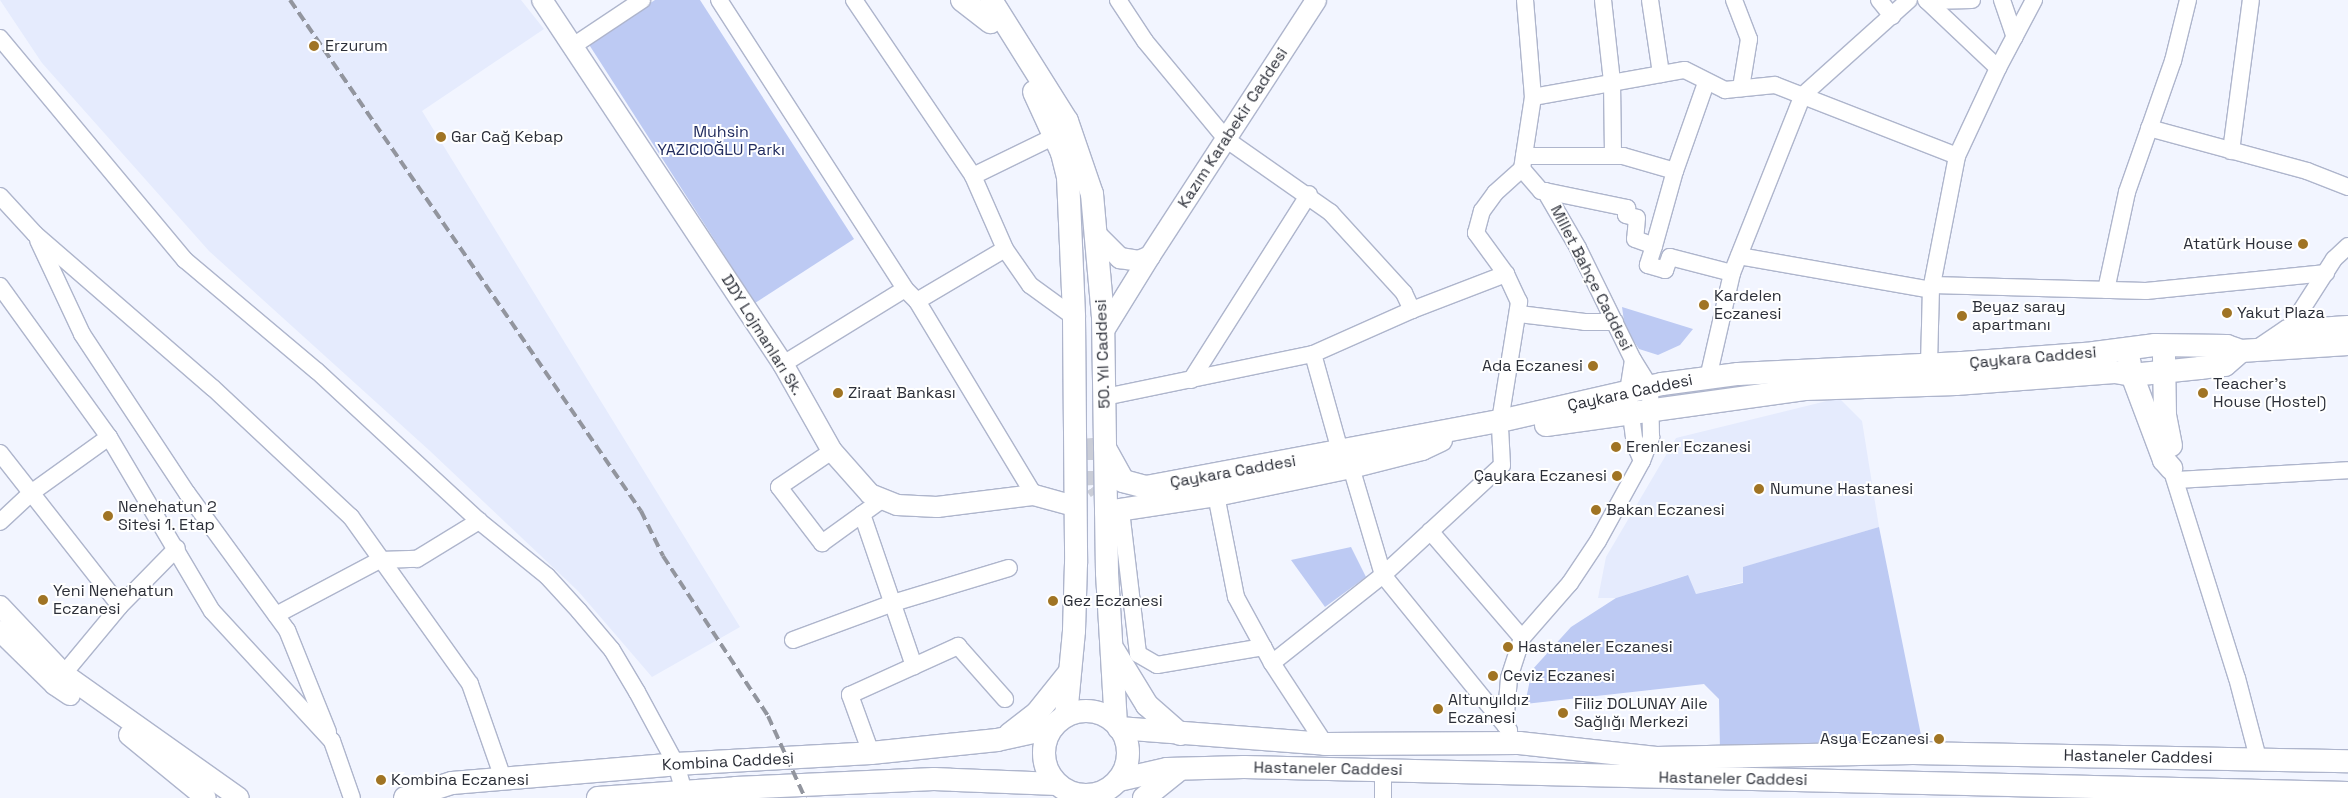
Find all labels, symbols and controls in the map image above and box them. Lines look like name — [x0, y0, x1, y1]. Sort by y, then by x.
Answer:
place label: Erzurum — [325, 36, 388, 56]
marker: Erzurum — [307, 39, 321, 53]
street label: Kazım Karabekir Caddesi — [1174, 44, 1292, 212]
park label: Muhsin YAZICIOĞLU Parkı — [657, 122, 785, 160]
place label: Gar Cağ Kebap — [451, 127, 563, 147]
marker: Gar Cağ Kebap — [435, 131, 447, 143]
street label: Millet Bahçe Caddesi — [1546, 202, 1636, 354]
place label: Atatürk House — [2183, 234, 2293, 254]
marker: Atatürk House — [2297, 238, 2309, 250]
street label: DDY Lojmanları Sk. — [717, 271, 807, 399]
place label: Kardelen Eczanesi — [1714, 286, 1782, 324]
place label: Beyaz saray apartmanı — [1972, 297, 2066, 335]
street label: 50. Yıl Caddesi — [1091, 299, 1115, 409]
marker: Kardelen Eczanesi — [1698, 299, 1710, 311]
place label: Yakut Plaza — [2237, 303, 2325, 323]
marker: Yakut Plaza — [2221, 307, 2233, 319]
marker: Beyaz saray apartmanı — [1956, 310, 1968, 322]
street label: Çaykara Caddesi — [1969, 343, 2097, 373]
place label: Ada Eczanesi — [1482, 356, 1583, 376]
marker: Ada Eczanesi — [1587, 360, 1599, 372]
street label: Çaykara Caddesi — [1566, 370, 1694, 416]
place label: Teacher's House (Hostel) — [2213, 374, 2326, 412]
place label: Ziraat Bankası — [848, 383, 956, 403]
marker: Ziraat Bankası — [832, 387, 844, 399]
marker: Teacher's House (Hostel) — [2197, 387, 2209, 399]
place label: Erenler Eczanesi — [1626, 437, 1751, 457]
marker: Erenler Eczanesi — [1610, 441, 1622, 453]
street label: Çaykara Caddesi — [1169, 451, 1297, 493]
place label: Çaykara Eczanesi — [1474, 466, 1607, 486]
marker: Çaykara Eczanesi — [1611, 470, 1623, 482]
place label: Numune Hastanesi — [1770, 479, 1913, 499]
marker: Numune Hastanesi — [1752, 482, 1766, 496]
place label: Nenehatun 2 Sitesi 1. Etap — [118, 497, 217, 535]
place label: Bakan Eczanesi — [1606, 500, 1725, 520]
marker: Bakan Eczanesi — [1590, 504, 1602, 516]
marker: Nenehatun 2 Sitesi 1. Etap — [102, 510, 114, 522]
place label: Yeni Nenehatun Eczanesi — [53, 581, 174, 619]
place label: Gez Eczanesi — [1063, 591, 1163, 611]
marker: Yeni Nenehatun Eczanesi — [37, 594, 49, 606]
marker: Gez Eczanesi — [1047, 595, 1059, 607]
place label: Hastaneler Eczanesi — [1518, 637, 1673, 657]
marker: Hastaneler Eczanesi — [1502, 641, 1514, 653]
place label: Ceviz Eczanesi — [1503, 666, 1615, 686]
marker: Ceviz Eczanesi — [1487, 670, 1499, 682]
place label: Altunyıldız Eczanesi — [1448, 690, 1529, 728]
place label: Filiz DOLUNAY Aile Sağlığı Merkezi — [1574, 694, 1708, 732]
marker: Altunyıldız Eczanesi — [1432, 703, 1444, 715]
marker: Filiz DOLUNAY Aile Sağlığı Merkezi — [1556, 706, 1570, 720]
place label: Asya Eczanesi — [1820, 729, 1929, 749]
marker: Asya Eczanesi — [1933, 733, 1945, 745]
street label: Hastaneler Caddesi — [2063, 746, 2213, 768]
street label: Kombina Caddesi — [662, 749, 794, 775]
street label: Hastaneler Caddesi — [1253, 758, 1403, 780]
street label: Hastaneler Caddesi — [1658, 768, 1808, 790]
place label: Kombina Eczanesi — [391, 770, 529, 790]
marker: Kombina Eczanesi — [375, 774, 387, 786]

